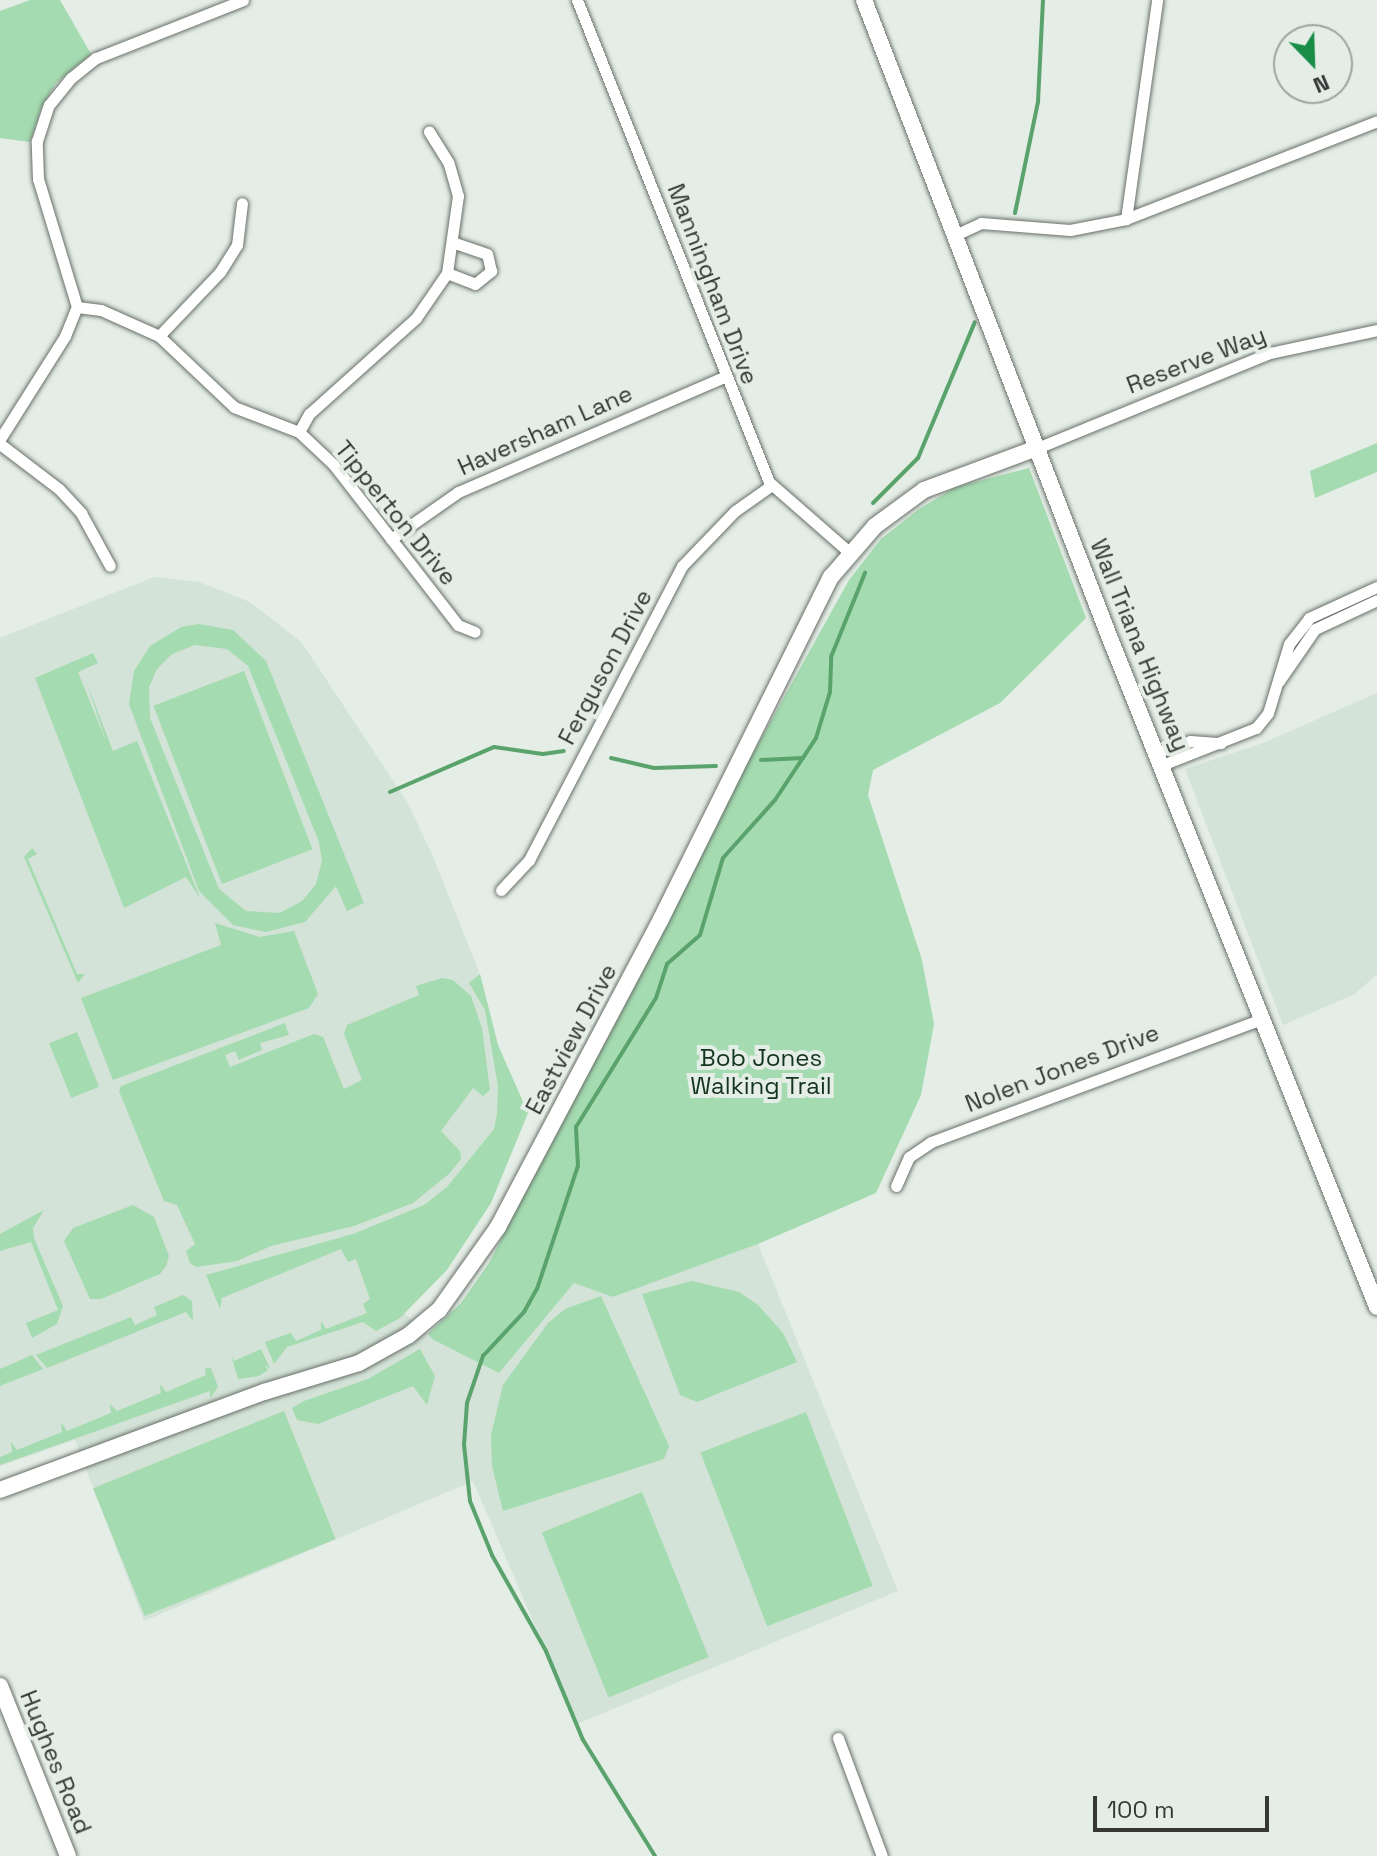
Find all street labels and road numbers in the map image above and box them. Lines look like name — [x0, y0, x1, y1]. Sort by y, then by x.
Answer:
street label: Manningham Drive — [661, 180, 765, 388]
street label: Reserve Way — [1122, 320, 1270, 400]
street label: Haversham Lane — [453, 379, 637, 481]
street label: Tipperton Drive — [329, 435, 463, 591]
street label: Wall Triana Highway — [1084, 534, 1196, 756]
street label: Ferguson Drive — [552, 584, 658, 750]
street label: Eastview Drive — [519, 959, 623, 1119]
street label: Nolen Jones Drive — [961, 1018, 1163, 1118]
street label: Hughes Road — [14, 1686, 98, 1838]

